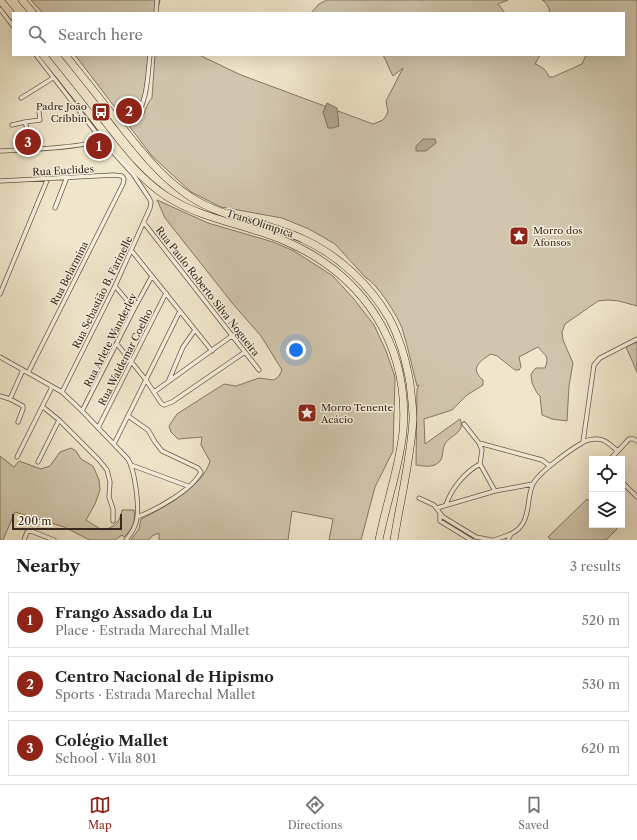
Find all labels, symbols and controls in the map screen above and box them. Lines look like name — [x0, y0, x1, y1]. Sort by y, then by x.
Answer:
search box — [12, 12, 625, 56]
icon: search — [26, 23, 48, 45]
text: Search here — [58, 25, 143, 44]
pin: 2 — [116, 96, 142, 126]
place label: Padre João Cribbin — [36, 100, 88, 125]
bus stop icon: Padre João Cribbin — [90, 101, 112, 123]
pin: 3 — [15, 127, 41, 157]
pin: 1 — [86, 131, 112, 161]
street label: Rua Euclides — [32, 162, 94, 179]
street label: TransOlímpica — [224, 206, 296, 241]
street label: Rua Paulo Roberto Silva Nogueira — [153, 224, 263, 359]
place label: Morro dos Afonsos — [532, 224, 583, 249]
place icon: Morro dos Afonsos — [508, 225, 530, 247]
street label: Rua Sebastião B. Farinelle — [70, 234, 136, 351]
street label: Rua Belarmina — [48, 238, 92, 307]
street label: Rua Arlete Wanderley — [81, 291, 140, 389]
street label: Rua Waldemar Coelho — [95, 307, 156, 408]
your location — [286, 340, 306, 360]
place label: Morro Tenente Acácio — [320, 401, 394, 426]
place icon: Morro Tenente Acácio — [296, 402, 318, 424]
map controls — [589, 456, 625, 528]
button: locate — [589, 456, 625, 492]
button: layers — [589, 492, 625, 528]
scale bar — [12, 512, 122, 531]
text: 200 m — [18, 514, 51, 528]
text: Nearby — [16, 556, 80, 576]
text: 3 results — [570, 558, 621, 574]
text: Frango Assado da Lu — [55, 603, 213, 622]
text: 1 — [27, 612, 33, 628]
text: 520 m — [582, 612, 620, 628]
text: Place · Estrada Marechal Mallet — [55, 622, 250, 638]
text: Centro Nacional de Hipismo — [55, 667, 274, 686]
text: 2 — [26, 676, 34, 692]
text: 530 m — [582, 676, 620, 692]
text: Sports · Estrada Marechal Mallet — [55, 686, 256, 702]
text: Colégio Mallet — [55, 731, 168, 750]
text: 3 — [26, 740, 34, 756]
text: 620 m — [581, 740, 620, 756]
text: School · Vila 801 — [55, 750, 156, 766]
tab: Map — [88, 794, 112, 832]
tab: Directions — [288, 794, 342, 832]
tab: Saved — [518, 794, 549, 832]

